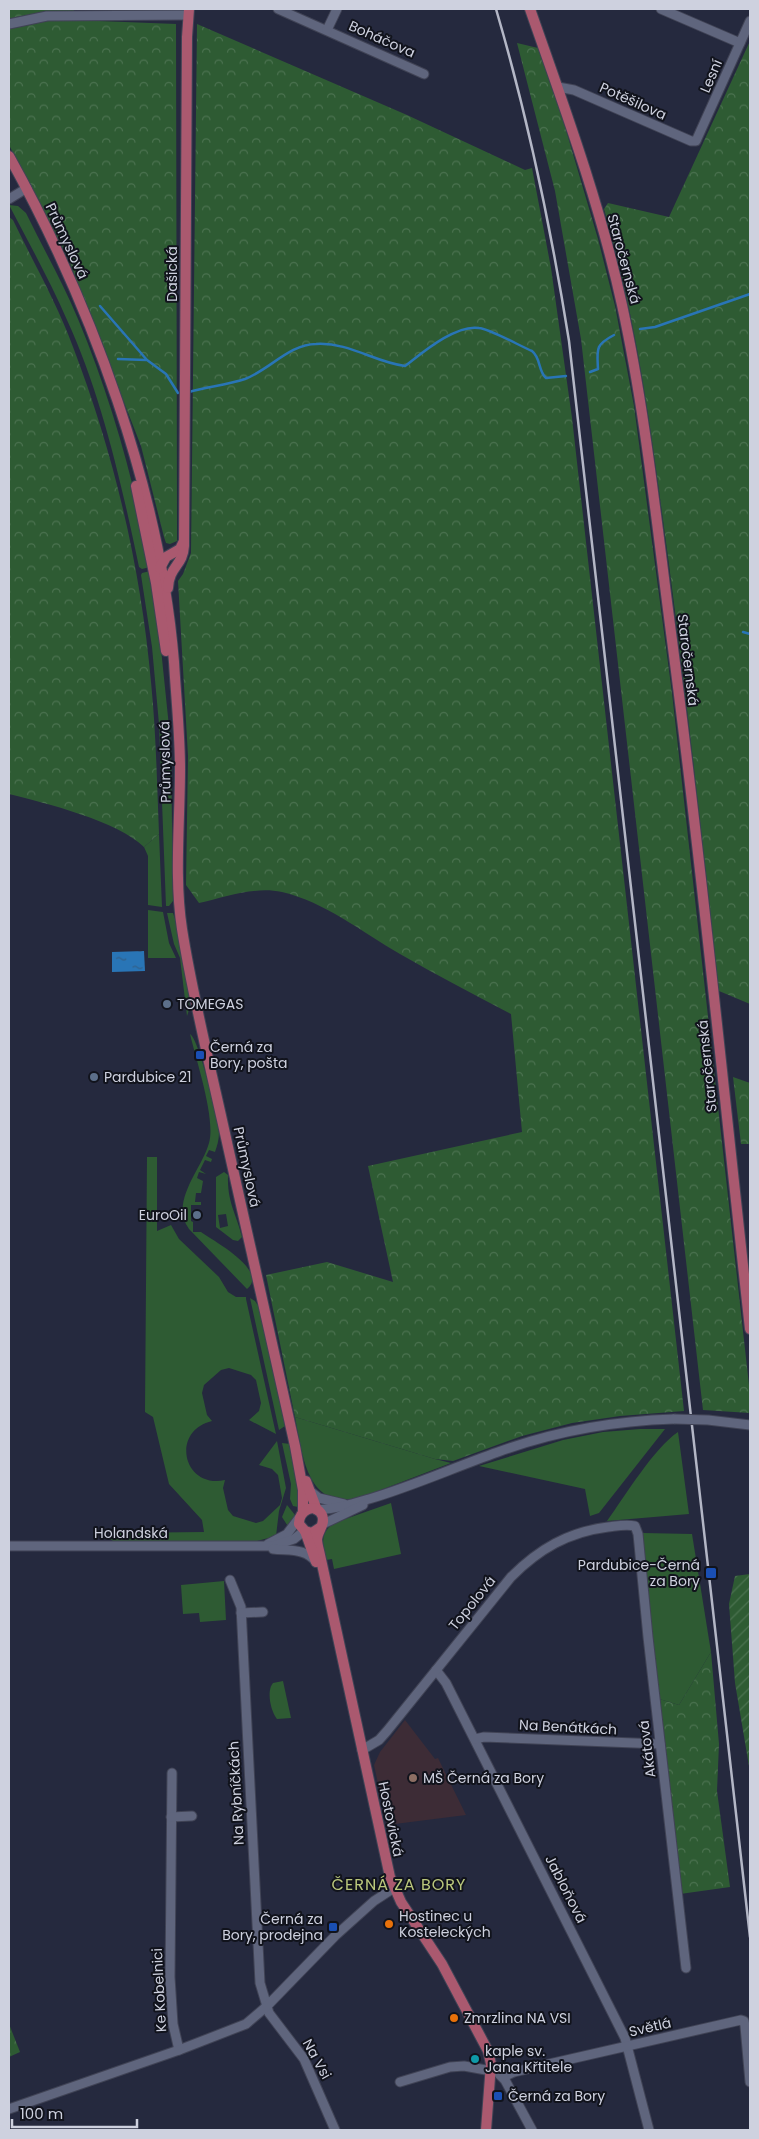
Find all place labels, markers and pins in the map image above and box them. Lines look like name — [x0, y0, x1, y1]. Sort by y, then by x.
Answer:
place label: TOMEGAS — [177, 994, 243, 1014]
marker: TOMEGAS — [161, 998, 173, 1010]
place label: Černá za Bory, pošta — [210, 1037, 287, 1073]
marker: Černá za Bory, pošta — [194, 1049, 206, 1061]
place label: Pardubice 21 — [104, 1067, 192, 1087]
marker: Pardubice 21 — [88, 1071, 100, 1083]
place label: EuroOil — [139, 1205, 187, 1225]
marker: EuroOil — [191, 1209, 203, 1221]
place label: Pardubice-Černá za Bory — [578, 1555, 700, 1591]
marker: Pardubice-Černá za Bory — [704, 1566, 718, 1580]
place label: MŠ Černá za Bory — [423, 1768, 544, 1788]
marker: MŠ Černá za Bory — [407, 1772, 419, 1784]
place label: Hostinec u Kosteleckých — [399, 1906, 491, 1942]
place label: Černá za Bory, prodejna — [222, 1909, 323, 1945]
marker: Hostinec u Kosteleckých — [383, 1918, 395, 1930]
marker: Černá za Bory, prodejna — [327, 1921, 339, 1933]
place label: Zmrzlina NA VSI — [464, 2008, 571, 2028]
marker: Zmrzlina NA VSI — [448, 2012, 460, 2024]
place label: kaple sv. Jana Křtitele — [485, 2041, 572, 2077]
marker: kaple sv. Jana Křtitele — [469, 2053, 481, 2065]
place label: Černá za Bory — [508, 2086, 605, 2106]
marker: Černá za Bory — [492, 2090, 504, 2102]

